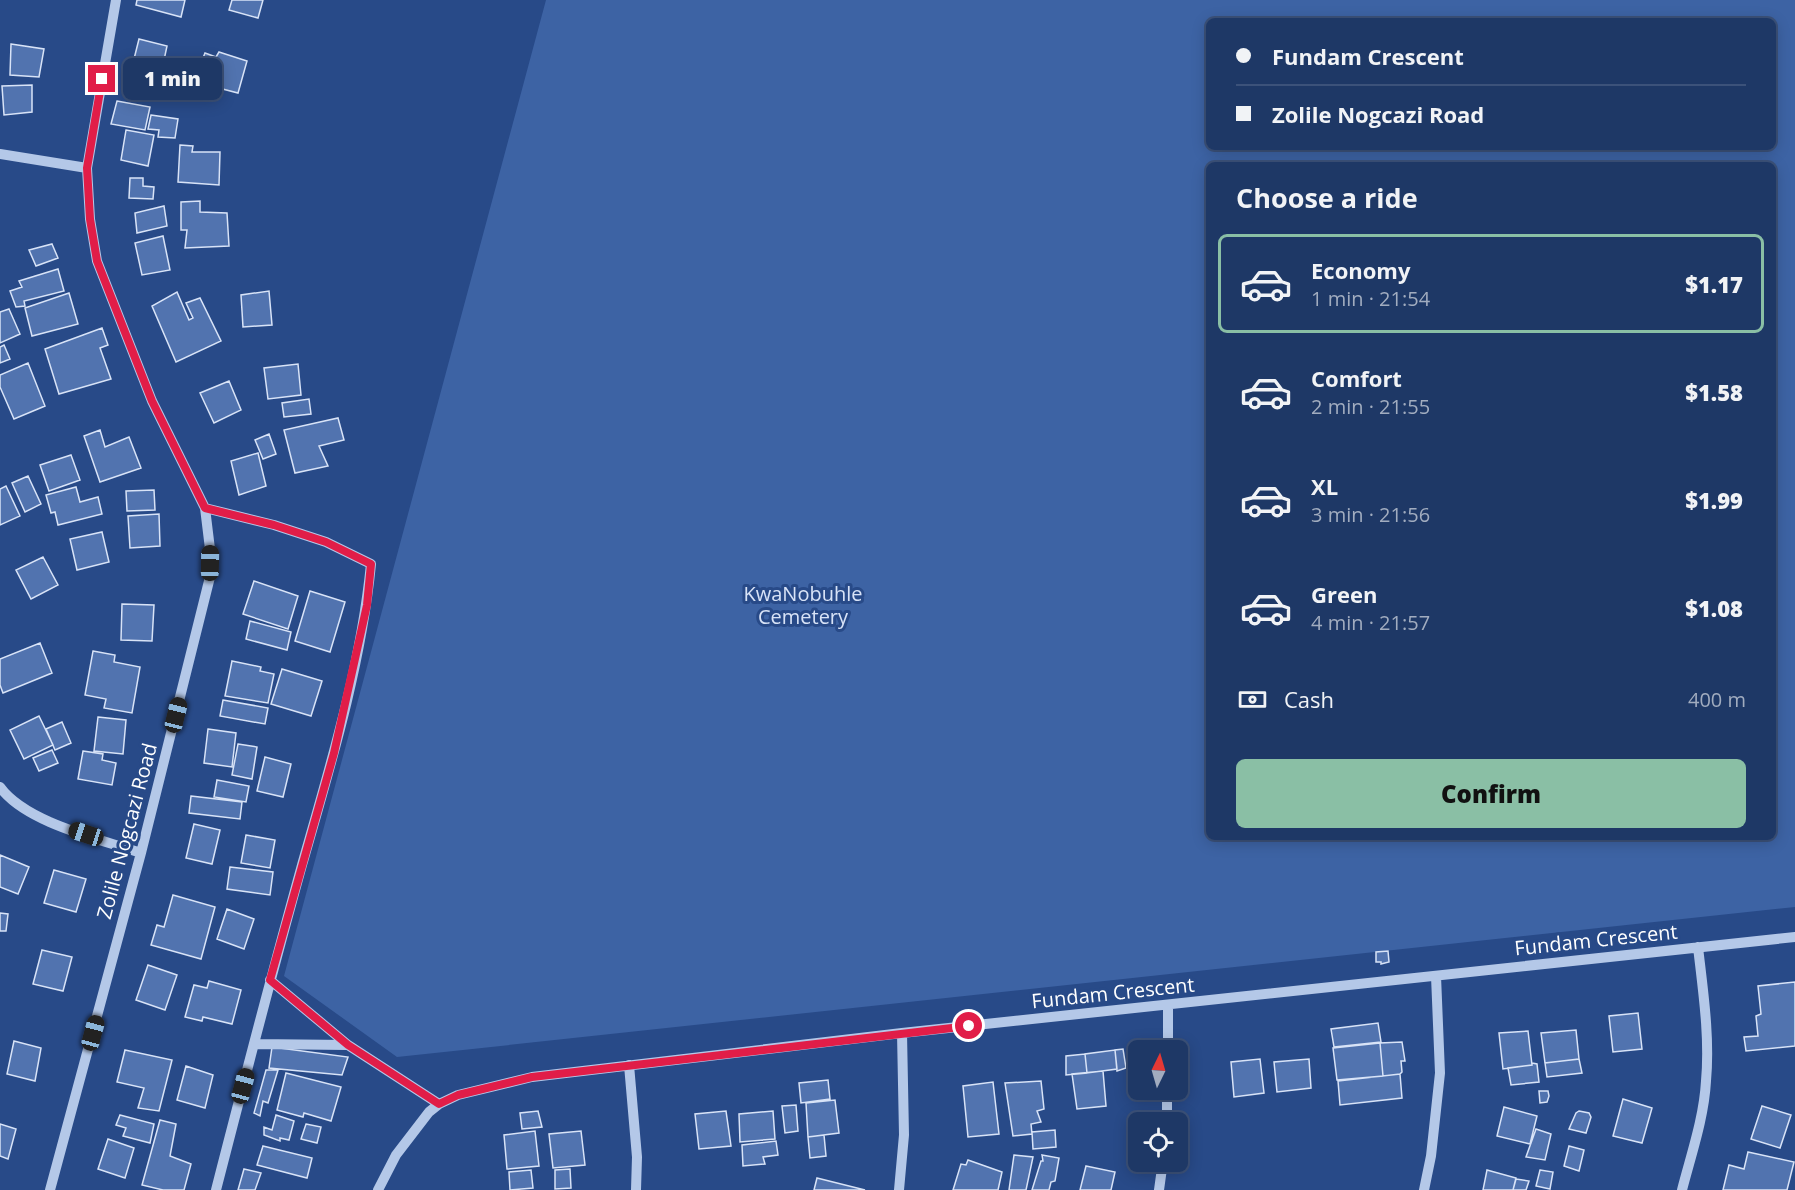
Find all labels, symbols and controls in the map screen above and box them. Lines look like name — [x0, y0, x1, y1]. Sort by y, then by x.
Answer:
text: Fundam Crescent — [1272, 41, 1464, 71]
callout: 1 min — [123, 58, 222, 100]
route end — [88, 65, 115, 92]
text: 1 min — [144, 65, 201, 92]
text: Zolile Nogcazi Road — [1272, 99, 1484, 129]
text: Choose a ride — [1236, 179, 1418, 216]
text: Economy — [1311, 255, 1410, 285]
icon: car — [1239, 257, 1293, 311]
text: $1.17 — [1685, 269, 1743, 299]
text: 1 min · 21:54 — [1311, 285, 1430, 312]
text: Comfort — [1311, 363, 1402, 393]
icon: car — [1239, 365, 1293, 419]
text: $1.58 — [1685, 377, 1743, 407]
text: 2 min · 21:55 — [1311, 393, 1430, 420]
text: XL — [1311, 471, 1338, 501]
icon: car — [1239, 473, 1293, 527]
text: $1.99 — [1685, 485, 1743, 515]
text: 3 min · 21:56 — [1311, 501, 1430, 528]
car — [201, 545, 219, 581]
text: Green — [1311, 579, 1377, 609]
park label: KwaNobuhle Cemetery — [744, 580, 863, 630]
icon: car — [1239, 581, 1293, 635]
text: $1.08 — [1685, 593, 1743, 623]
text: 4 min · 21:57 — [1311, 609, 1430, 636]
icon: cash — [1236, 683, 1269, 716]
text: Cash — [1284, 684, 1334, 714]
text: 400 m — [1688, 686, 1746, 713]
car — [163, 695, 189, 735]
street label: Zolile Nogcazi Road — [90, 740, 163, 922]
button: Confirm — [1236, 759, 1746, 828]
car — [66, 820, 106, 848]
street label: Fundam Crescent — [1513, 918, 1679, 961]
street label: Fundam Crescent — [1030, 971, 1196, 1014]
route start — [955, 1012, 982, 1039]
car — [80, 1013, 106, 1053]
north arrow — [1128, 1040, 1188, 1100]
map controls — [1128, 1040, 1188, 1172]
car — [230, 1066, 256, 1106]
button: locate — [1128, 1112, 1188, 1172]

